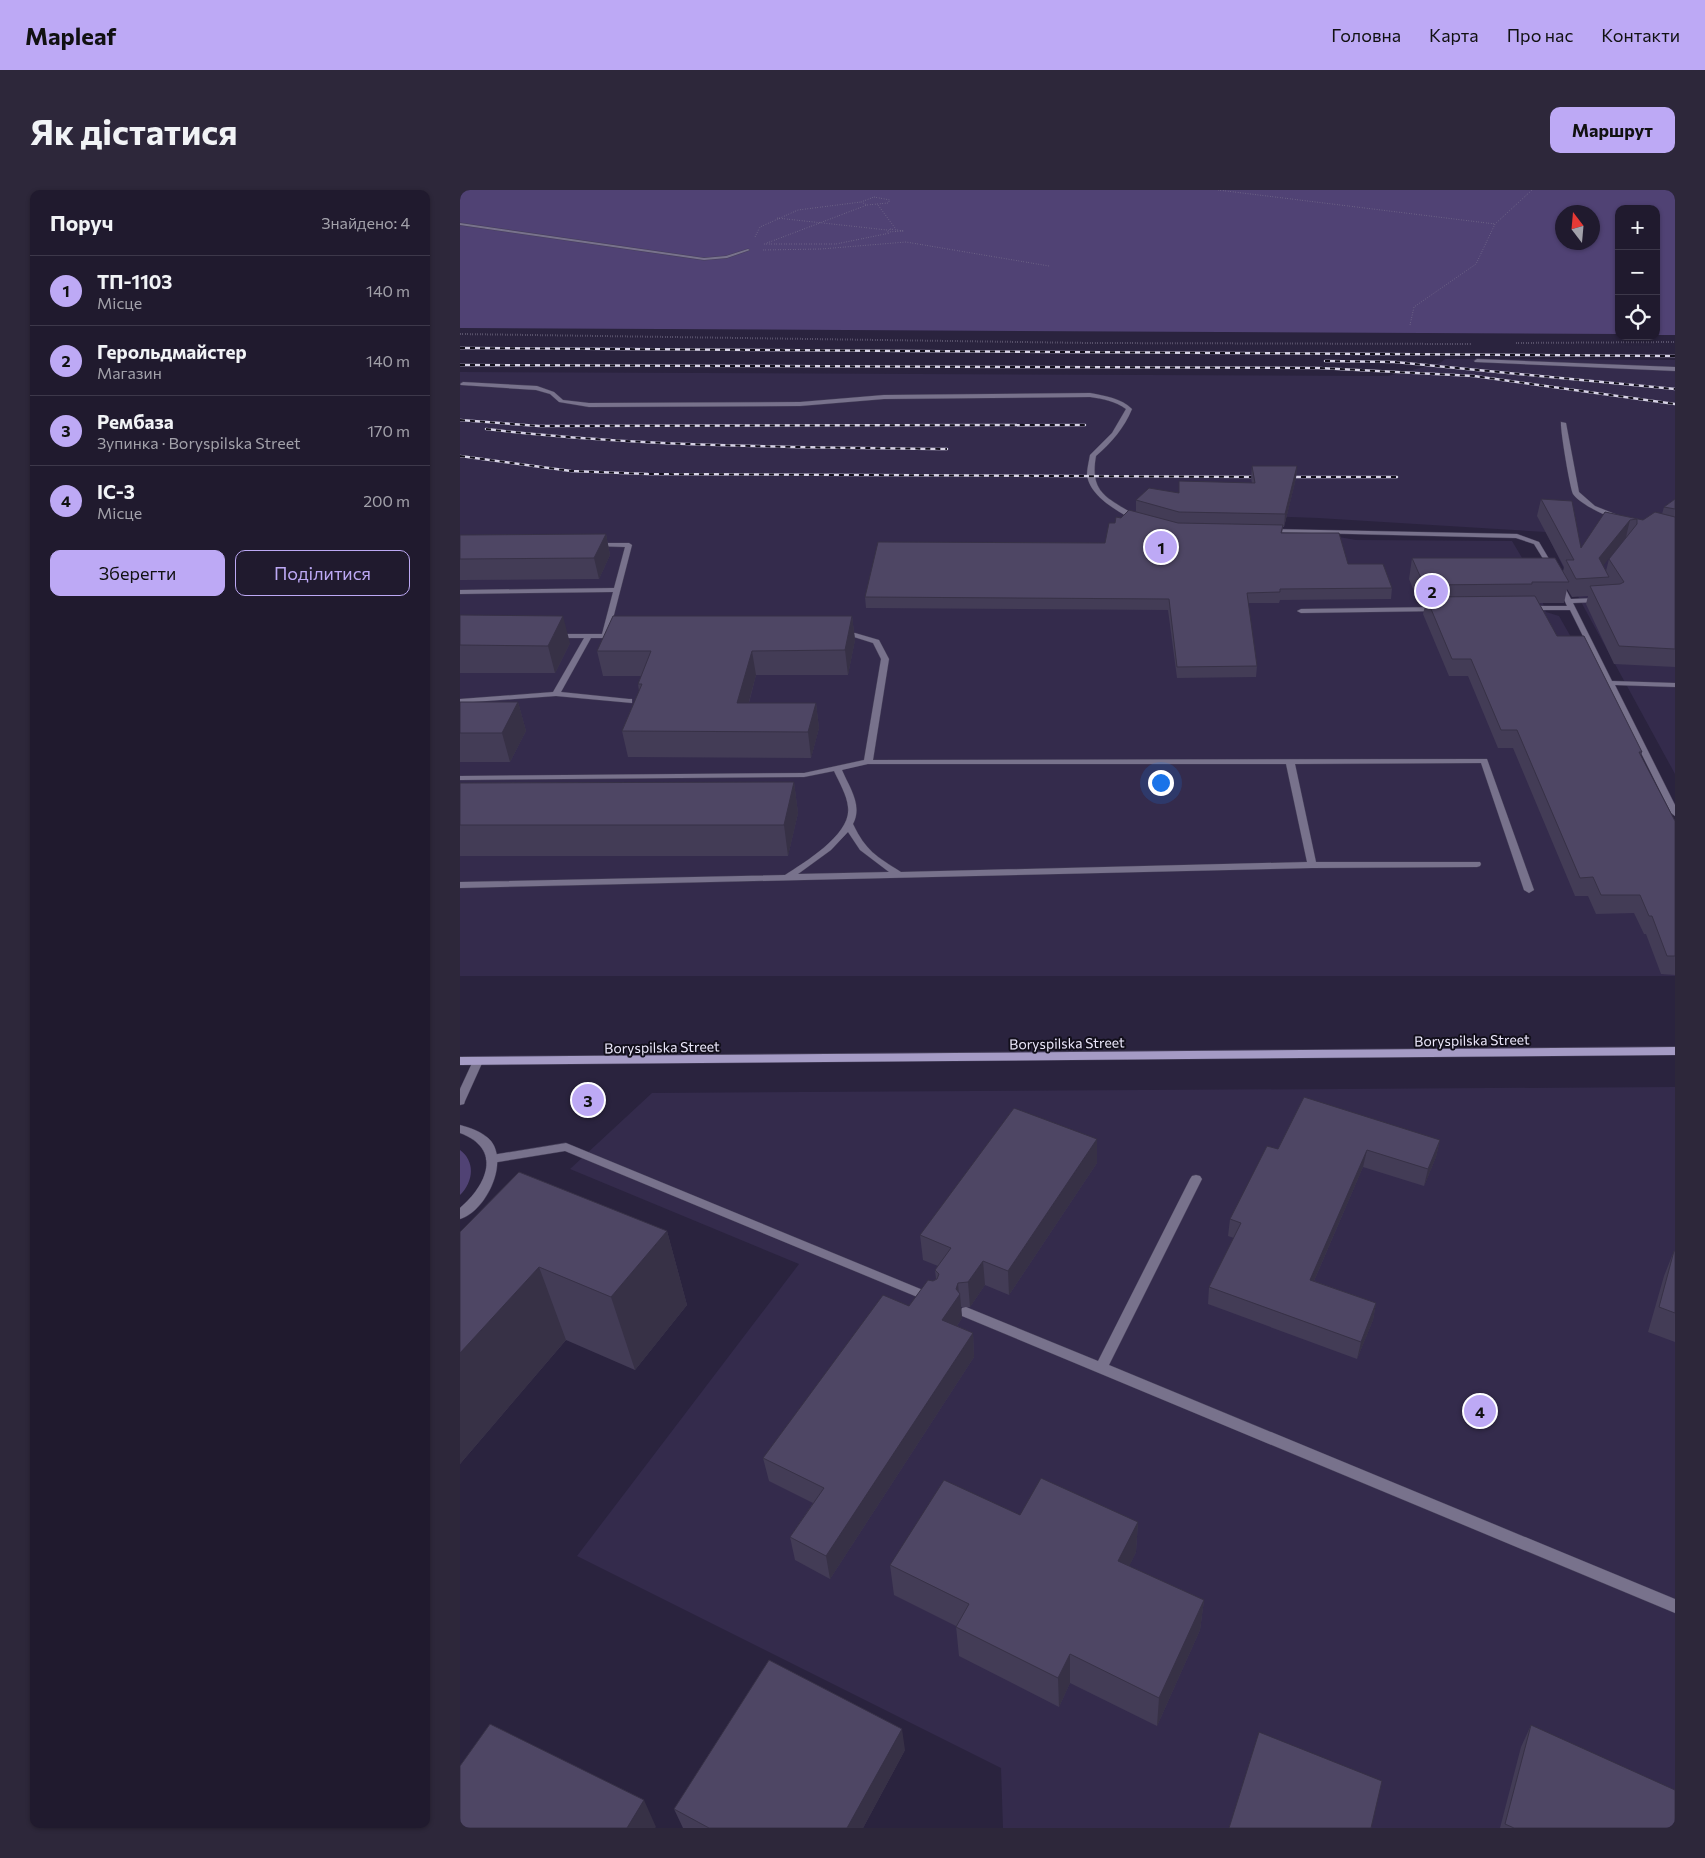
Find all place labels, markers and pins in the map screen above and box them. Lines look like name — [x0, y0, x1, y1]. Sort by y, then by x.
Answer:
pin: 1 — [1145, 528, 1177, 566]
pin: 2 — [1416, 572, 1448, 610]
pin: 3 — [572, 1081, 604, 1119]
pin: 4 — [1464, 1392, 1496, 1430]

